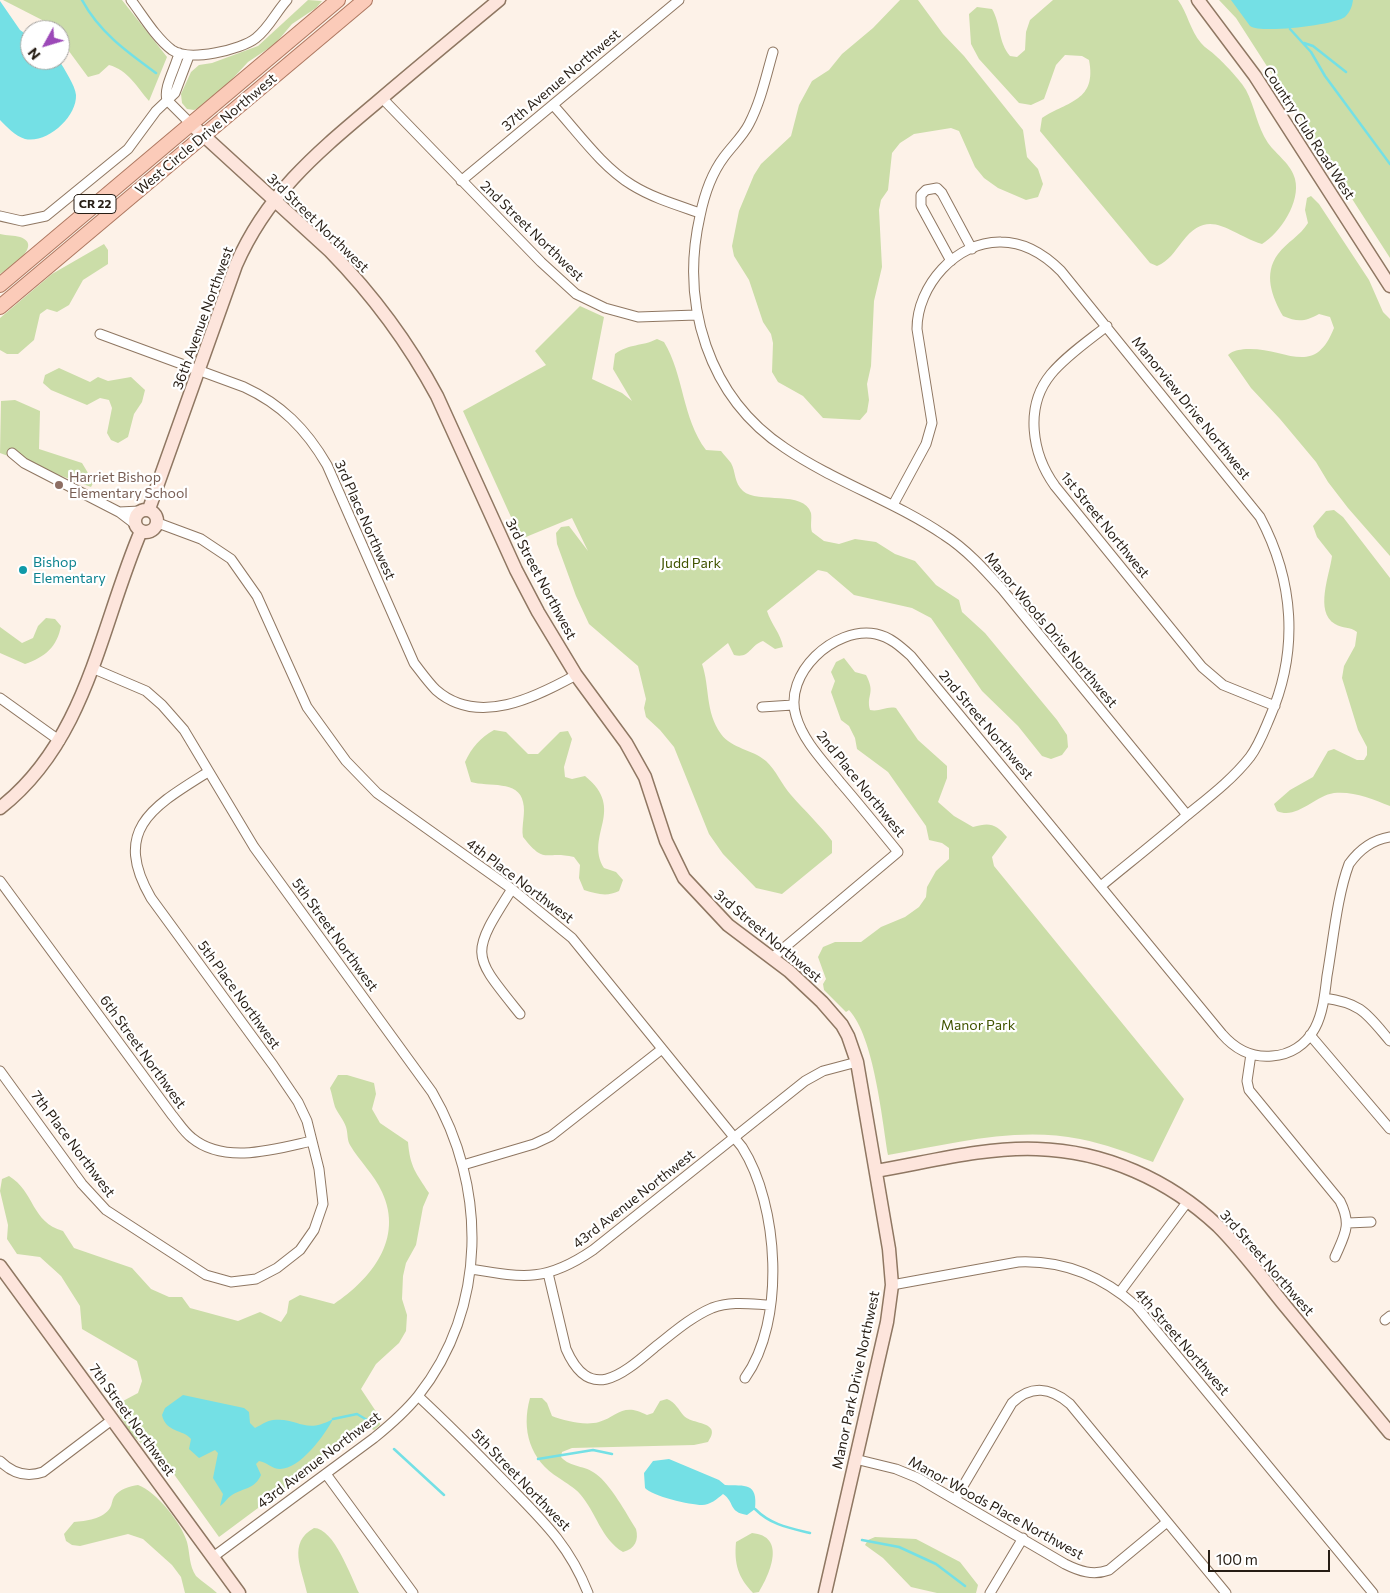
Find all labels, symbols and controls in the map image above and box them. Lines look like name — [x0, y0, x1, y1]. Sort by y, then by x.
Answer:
north arrow — [20, 20, 70, 70]
street label: 37th Avenue Northwest — [498, 25, 624, 135]
text: N — [24, 45, 44, 64]
street label: Country Club Road West — [1260, 63, 1358, 203]
street label: West Circle Drive Northwest — [132, 70, 280, 198]
street label: 3rd Street Northwest — [264, 170, 372, 276]
street label: 2nd Street Northwest — [477, 177, 587, 285]
road number: CR 22 — [74, 194, 116, 213]
street label: 36th Avenue Northwest — [169, 244, 237, 392]
street label: Manorview Drive Northwest — [1128, 333, 1254, 483]
street label: 3rd Place Northwest — [331, 458, 399, 582]
place label: Harriet Bishop Elementary School — [69, 469, 188, 502]
street label: 1st Street Northwest — [1057, 469, 1153, 581]
marker: Harriet Bishop Elementary School — [53, 479, 65, 491]
street label: 3rd Street Northwest — [502, 516, 580, 642]
street label: Manor Woods Drive Northwest — [981, 549, 1121, 711]
place label: Bishop Elementary — [33, 554, 106, 586]
park label: Judd Park — [661, 555, 721, 571]
marker: Bishop Elementary — [17, 564, 29, 576]
street label: 2nd Street Northwest — [935, 667, 1037, 783]
street label: 2nd Place Northwest — [813, 728, 909, 840]
street label: 4th Place Northwest — [463, 835, 577, 927]
street label: 5th Street Northwest — [288, 875, 382, 995]
street label: 3rd Street Northwest — [711, 886, 825, 986]
street label: 5th Place Northwest — [194, 938, 284, 1052]
street label: 6th Street Northwest — [96, 992, 190, 1112]
park label: Manor Park — [941, 1017, 1015, 1033]
street label: 7th Place Northwest — [27, 1087, 119, 1201]
street label: 43rd Avenue Northwest — [570, 1146, 698, 1252]
street label: 3rd Street Northwest — [1216, 1207, 1318, 1319]
street label: 4th Street Northwest — [1131, 1285, 1233, 1399]
street label: Manor Park Drive Northwest — [829, 1289, 883, 1471]
street label: 7th Street Northwest — [86, 1361, 178, 1479]
street label: 43rd Avenue Northwest — [254, 1408, 384, 1512]
street label: 5th Street Northwest — [468, 1426, 574, 1534]
street label: Manor Woods Place Northwest — [906, 1453, 1086, 1563]
scale bar — [1210, 1540, 1332, 1572]
text: 100 m — [1216, 1550, 1258, 1568]

